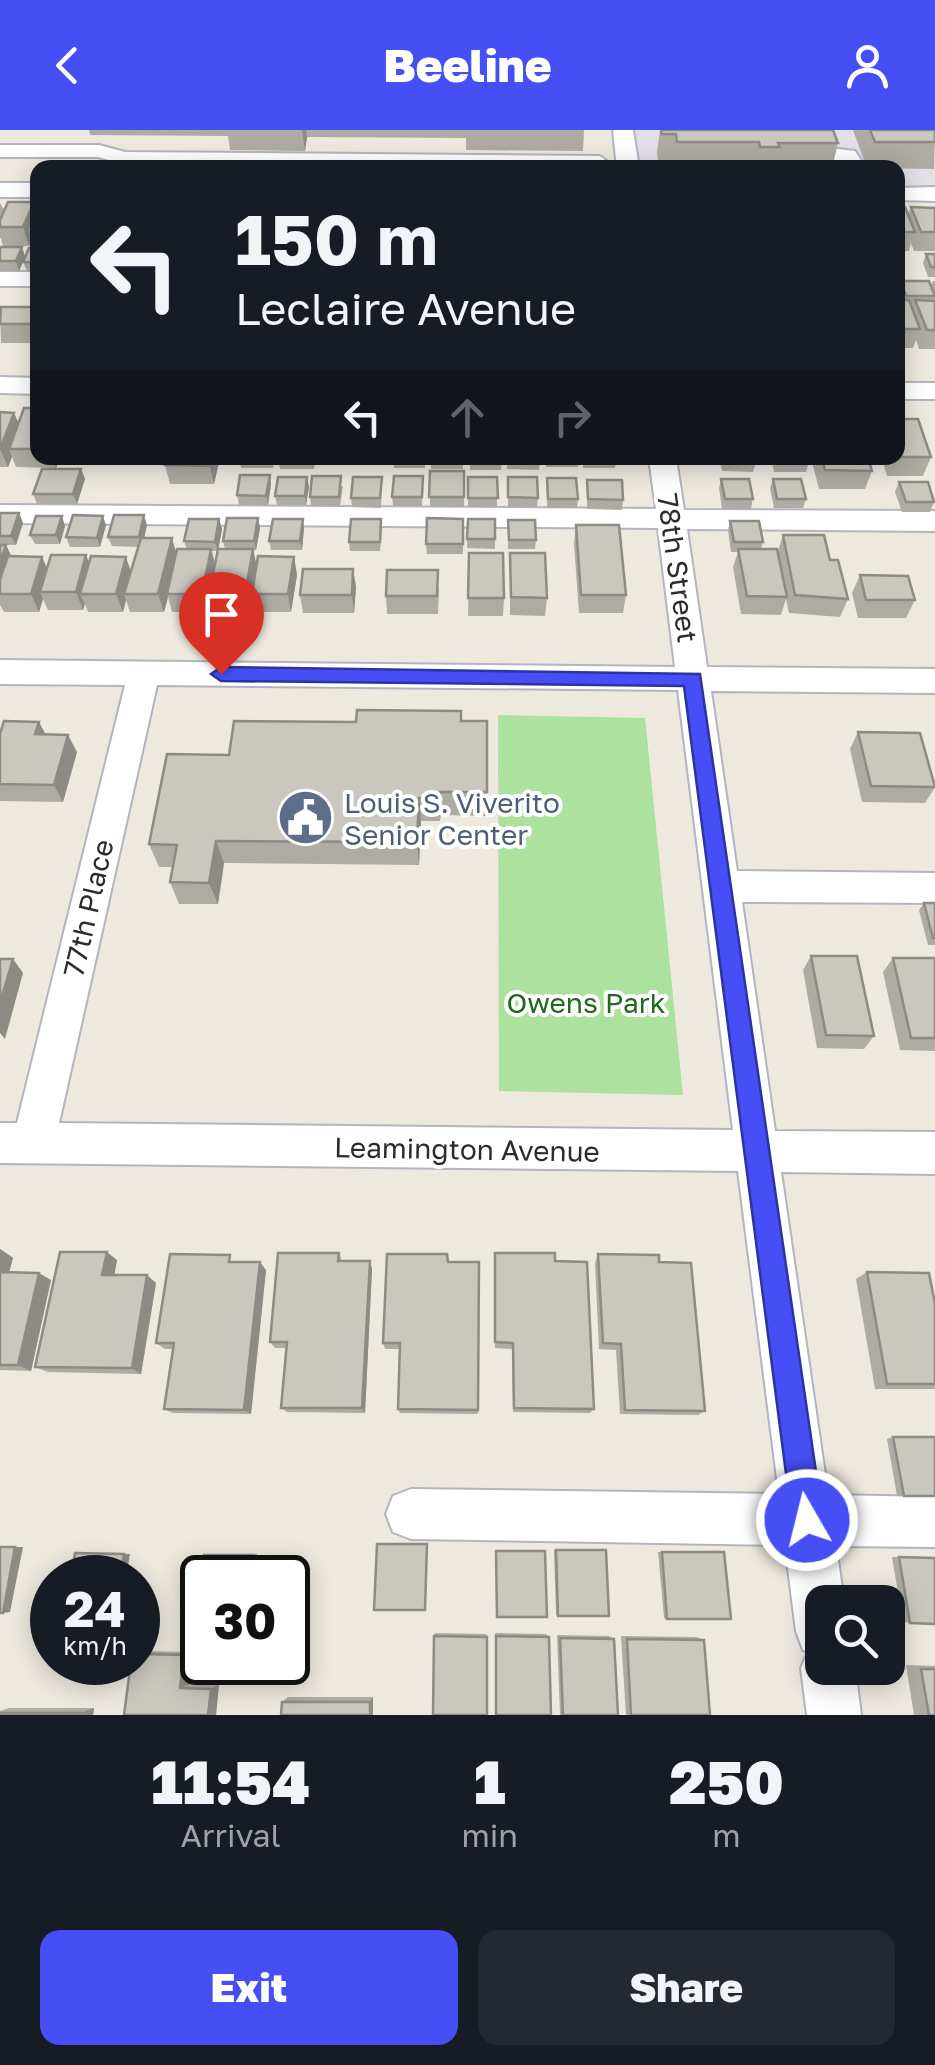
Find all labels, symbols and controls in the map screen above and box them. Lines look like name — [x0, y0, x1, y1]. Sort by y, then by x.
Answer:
icon: back — [40, 38, 95, 93]
text: Beeline — [383, 38, 552, 92]
icon: person — [840, 38, 895, 93]
text: 150 m — [235, 196, 438, 280]
icon: left — [70, 200, 200, 330]
text: Leclaire Avenue — [235, 281, 576, 335]
icon: left — [335, 390, 390, 445]
icon: ahead — [440, 390, 495, 445]
icon: right — [545, 390, 600, 445]
street label: 78th Street — [651, 491, 705, 645]
pin — [179, 572, 264, 675]
icon: arrive — [194, 587, 249, 642]
place label: Louis S. Viverito Senior Center — [344, 786, 560, 851]
public building icon: Louis S. Viverito Senior Center — [275, 788, 335, 848]
street label: 77th Place — [56, 836, 120, 980]
park label: Owens Park — [506, 986, 666, 1019]
street label: Leamington Avenue — [334, 1130, 600, 1168]
position arrow — [755, 1468, 859, 1572]
speed limit sign: 30 — [180, 1555, 310, 1685]
text: 24 — [64, 1578, 126, 1638]
map controls — [805, 1585, 905, 1685]
button: search — [805, 1585, 905, 1685]
text: km/h — [63, 1630, 127, 1661]
text: 11:54 — [151, 1745, 310, 1817]
text: 1 — [474, 1745, 506, 1817]
text: 250 — [669, 1745, 784, 1817]
text: Arrival — [181, 1816, 281, 1854]
text: min — [461, 1816, 518, 1854]
text: m — [712, 1816, 741, 1854]
button: Exit — [40, 1930, 458, 2045]
button: Share — [478, 1930, 895, 2045]

